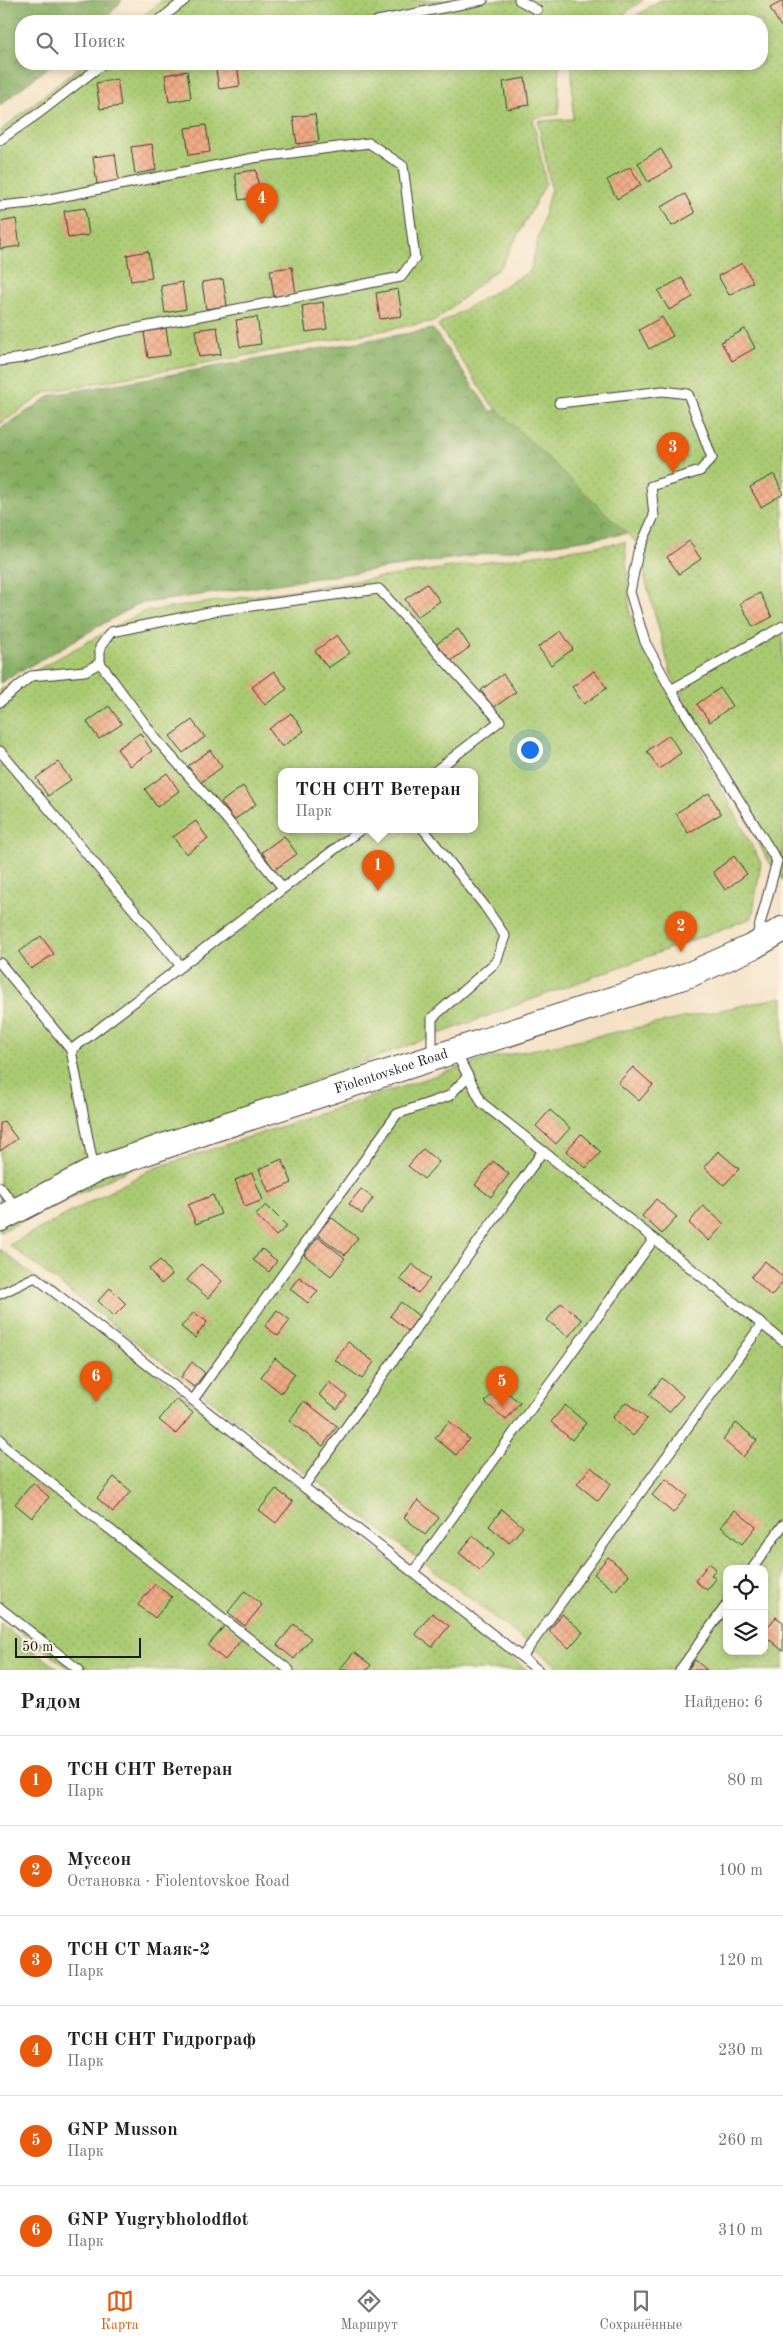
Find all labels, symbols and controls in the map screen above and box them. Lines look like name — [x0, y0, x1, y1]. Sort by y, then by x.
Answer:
search box — [15, 15, 768, 70]
icon: search — [33, 29, 61, 57]
text: Поиск — [73, 33, 125, 52]
pin: 4 — [246, 183, 278, 224]
pin: 3 — [657, 432, 689, 473]
your location — [517, 737, 543, 763]
popup — [278, 768, 478, 833]
text: ТСН СНТ Ветеран — [295, 781, 461, 800]
text: Парк — [295, 804, 332, 820]
pin: 1 — [362, 850, 394, 891]
pin: 2 — [665, 911, 697, 952]
street label: Fiolentovskoe Road — [333, 1046, 450, 1096]
pin: 6 — [80, 1361, 112, 1402]
pin: 5 — [486, 1366, 518, 1407]
map controls — [723, 1565, 768, 1655]
button: locate — [723, 1565, 768, 1610]
button: layers — [723, 1610, 768, 1655]
scale bar — [15, 1635, 141, 1658]
text: 50 m — [22, 1640, 53, 1654]
text: Рядом — [20, 1692, 81, 1713]
text: Найдено: 6 — [684, 1695, 763, 1711]
text: ТСН СНТ Ветеран — [67, 1761, 233, 1780]
text: 1 — [31, 1773, 41, 1789]
text: 80 m — [727, 1773, 763, 1789]
text: Парк — [67, 1784, 104, 1800]
text: Муссон — [67, 1851, 131, 1870]
text: 2 — [31, 1863, 41, 1879]
text: 100 m — [718, 1863, 763, 1879]
text: Остановка · Fiolentovskoe Road — [67, 1874, 290, 1890]
text: ТСН СТ Маяк-2 — [67, 1941, 210, 1960]
text: 3 — [31, 1953, 41, 1969]
text: 120 m — [718, 1953, 763, 1969]
text: Парк — [67, 1964, 104, 1980]
text: ТСН СНТ Гидрограф — [67, 2031, 256, 2050]
text: 4 — [31, 2043, 41, 2059]
text: 230 m — [718, 2043, 763, 2059]
text: Парк — [67, 2054, 104, 2070]
text: GNP Musson — [67, 2121, 178, 2140]
text: 5 — [31, 2133, 41, 2149]
text: 260 m — [718, 2133, 763, 2149]
text: Парк — [67, 2144, 104, 2160]
text: GNP Yugrybholodflot — [67, 2211, 249, 2230]
text: 6 — [31, 2223, 41, 2239]
text: 310 m — [718, 2223, 763, 2239]
text: Парк — [67, 2234, 104, 2250]
tab: Карта — [101, 2287, 139, 2334]
tab: Маршрут — [340, 2287, 398, 2334]
tab: Сохранённые — [600, 2287, 682, 2334]

